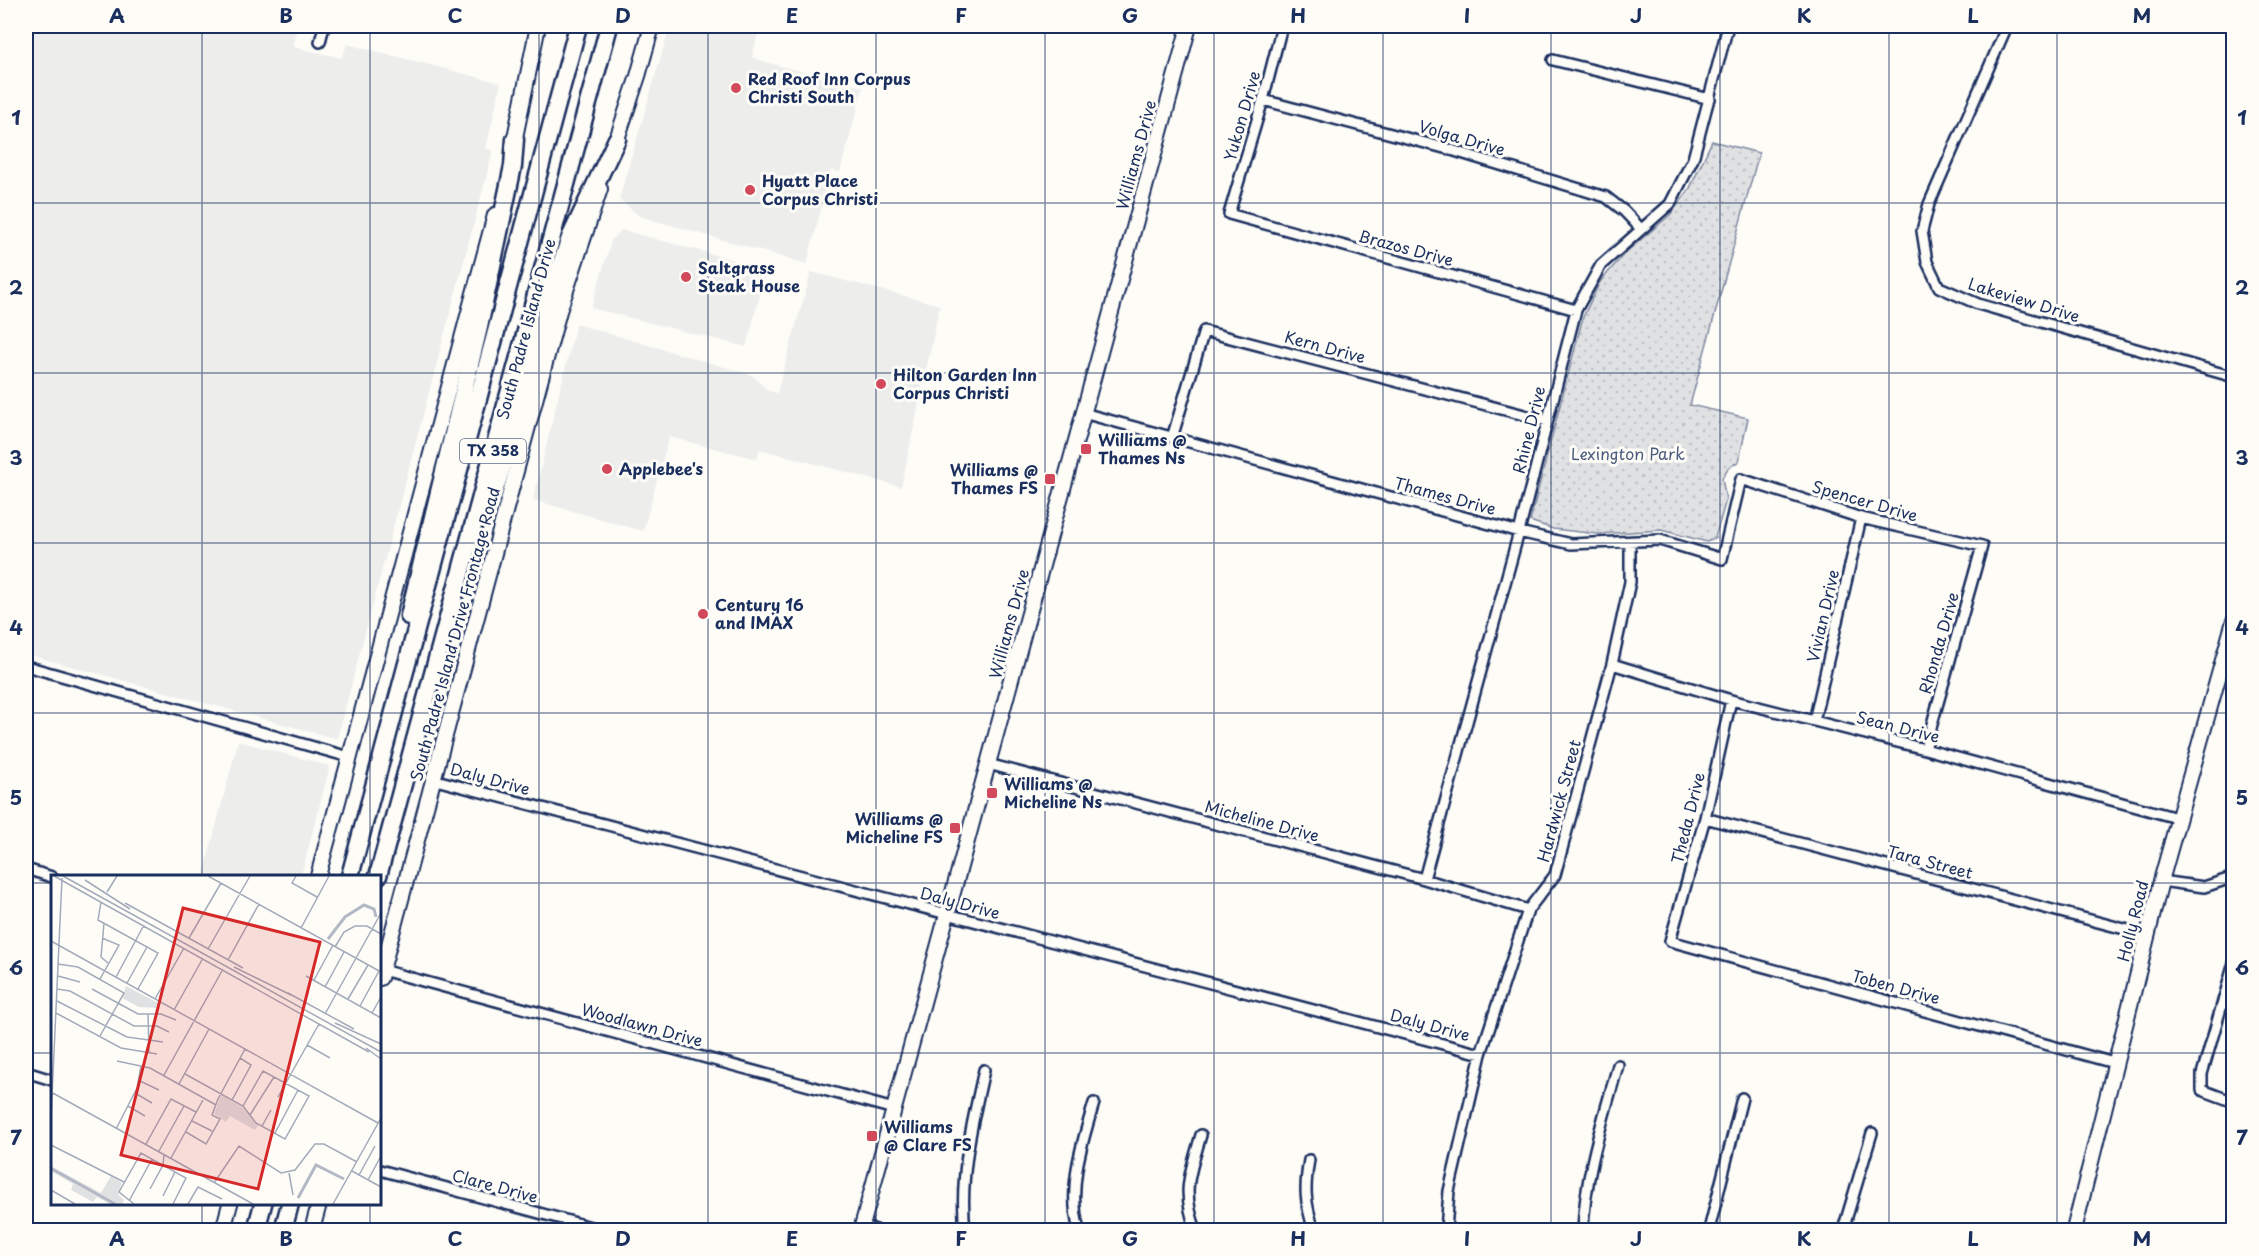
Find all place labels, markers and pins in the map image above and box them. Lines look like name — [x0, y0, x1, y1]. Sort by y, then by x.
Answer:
place label: Red Roof Inn Corpus Christi South — [748, 66, 911, 108]
marker: Red Roof Inn Corpus Christi South — [729, 81, 743, 95]
place label: Hyatt Place Corpus Christi — [762, 168, 878, 210]
marker: Hyatt Place Corpus Christi — [743, 183, 757, 197]
place label: Saltgrass Steak House — [698, 255, 800, 297]
marker: Saltgrass Steak House — [679, 270, 693, 284]
place label: Hilton Garden Inn Corpus Christi — [893, 362, 1037, 404]
marker: Hilton Garden Inn Corpus Christi — [874, 377, 888, 391]
place label: Williams @ Thames Ns — [1098, 427, 1186, 469]
marker: Williams @ Thames Ns — [1079, 442, 1093, 456]
place label: Applebee's — [619, 456, 704, 480]
place label: Williams @ Thames FS — [950, 457, 1038, 499]
marker: Applebee's — [600, 462, 614, 476]
marker: Williams @ Thames FS — [1043, 472, 1057, 486]
place label: Century 16 and IMAX — [715, 592, 804, 634]
marker: Century 16 and IMAX — [696, 607, 710, 621]
place label: Williams @ Micheline Ns — [1004, 771, 1102, 813]
marker: Williams @ Micheline Ns — [985, 786, 999, 800]
place label: Williams @ Micheline FS — [846, 806, 943, 848]
marker: Williams @ Micheline FS — [948, 821, 962, 835]
place label: Williams @ Clare FS — [884, 1114, 972, 1156]
marker: Williams @ Clare FS — [865, 1129, 879, 1143]

